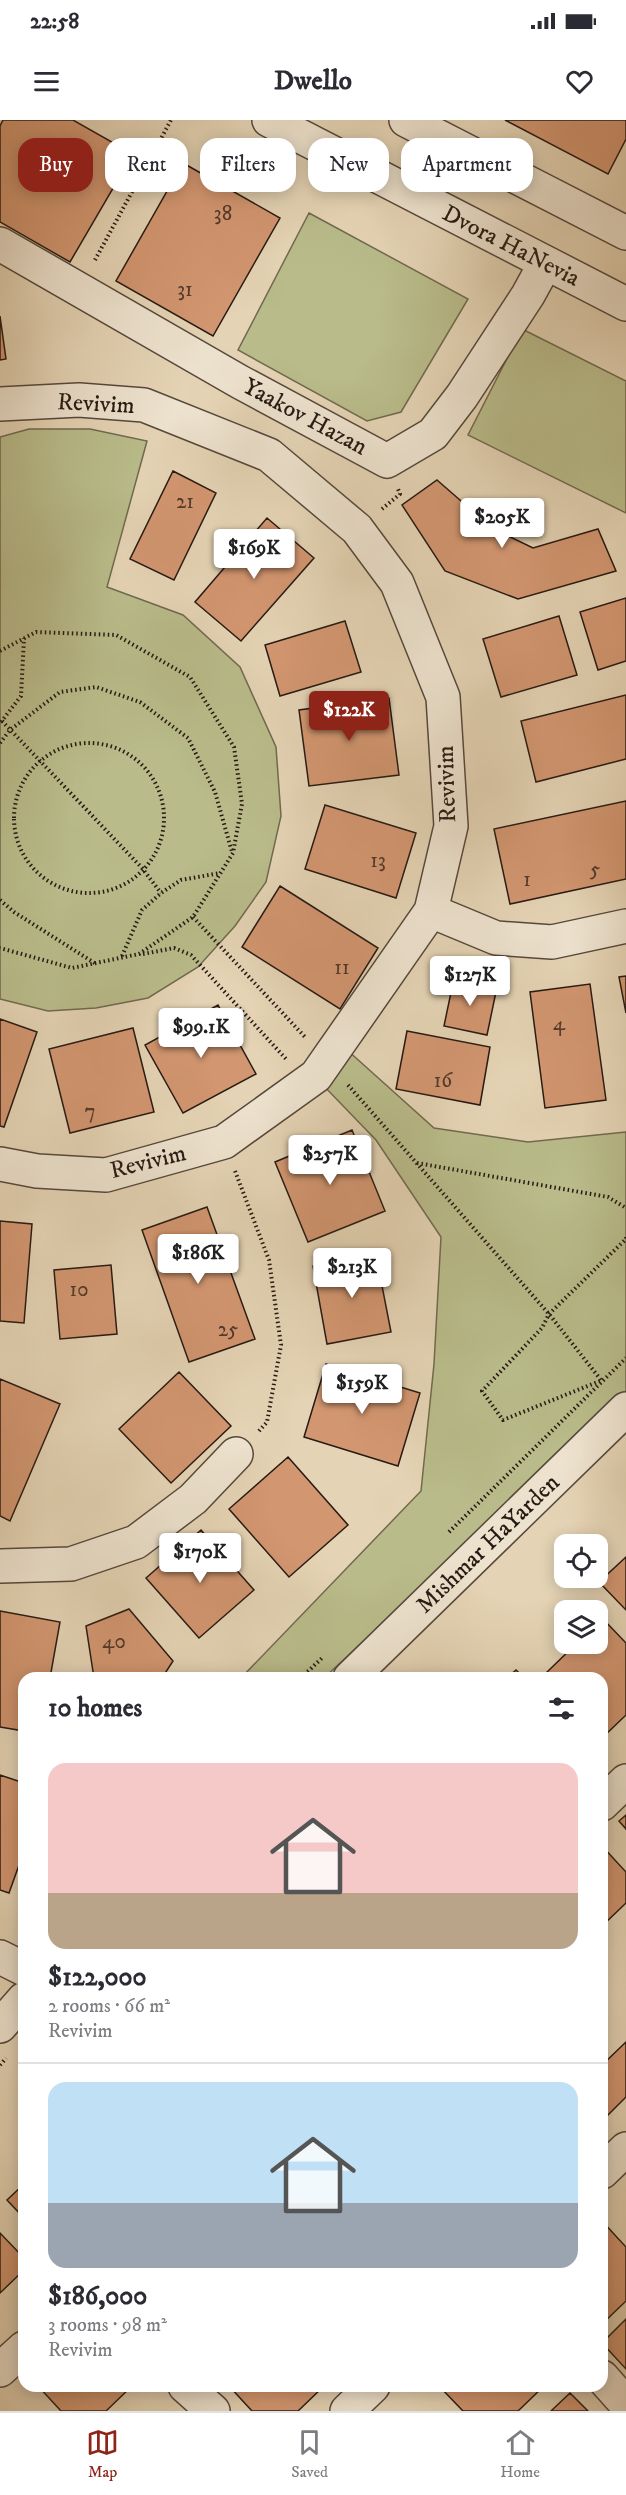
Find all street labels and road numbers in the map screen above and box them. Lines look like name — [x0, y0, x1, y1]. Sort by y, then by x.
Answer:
street label: Dvora HaNevia — [437, 198, 586, 294]
street label: Yaakov Hazan — [238, 372, 373, 463]
street label: Revivim — [57, 387, 135, 421]
street label: Revivim — [431, 745, 463, 823]
street label: Revivim — [107, 1138, 189, 1186]
street label: Mishmar HaYarden — [410, 1468, 566, 1620]

